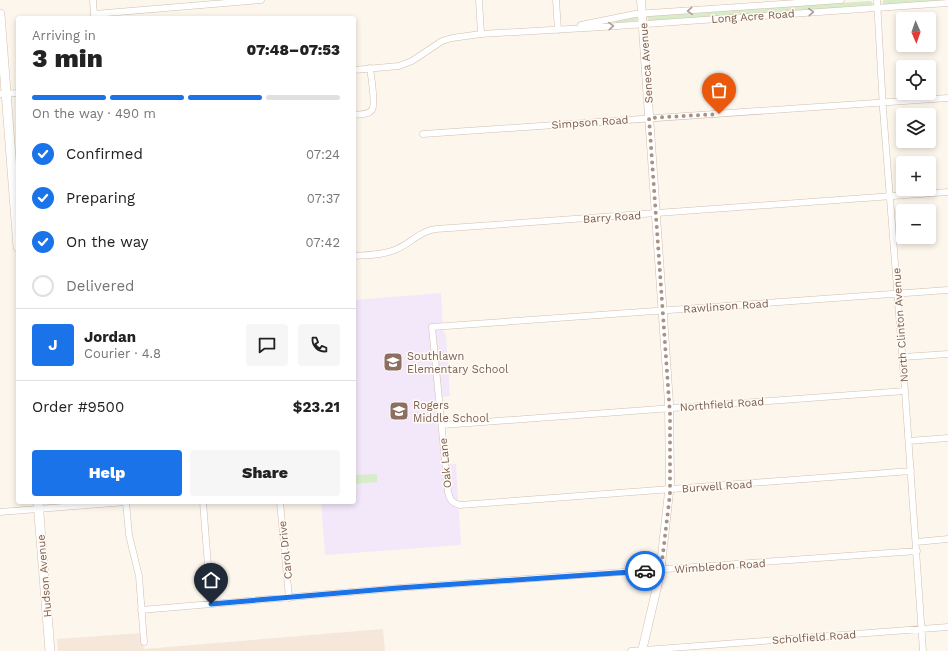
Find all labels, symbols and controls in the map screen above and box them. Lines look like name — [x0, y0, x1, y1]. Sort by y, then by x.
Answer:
one-way arrow — [687, 6, 693, 15]
street label: Long Acre Road — [711, 7, 795, 26]
one-way arrow — [808, 8, 814, 17]
north arrow — [896, 12, 936, 52]
map controls — [896, 12, 936, 244]
one-way arrow — [608, 22, 614, 31]
street label: Seneca Avenue — [637, 22, 656, 104]
text: Arriving in — [32, 28, 96, 43]
text: 07:48–07:53 — [247, 41, 340, 59]
text: 3 min — [32, 43, 103, 73]
button: locate — [896, 60, 936, 100]
pin — [702, 73, 736, 114]
icon: bag — [708, 79, 730, 101]
text: On the way · 490 m — [32, 106, 156, 121]
button: layers — [896, 108, 936, 148]
street label: Simpson Road — [551, 113, 629, 132]
icon: check — [32, 143, 54, 165]
text: Confirmed — [66, 145, 143, 163]
text: 07:24 — [306, 147, 340, 162]
button: + — [896, 156, 936, 196]
icon: check — [32, 187, 54, 209]
text: Preparing — [66, 189, 135, 207]
text: 07:37 — [307, 191, 340, 206]
button: − — [896, 204, 936, 244]
street label: Barry Road — [582, 209, 642, 226]
icon: check — [32, 231, 54, 253]
text: On the way — [66, 233, 148, 251]
text: 07:42 — [306, 235, 340, 250]
street label: North Clinton Avenue — [890, 267, 911, 383]
text: Delivered — [66, 277, 134, 295]
street label: Rawlinson Road — [683, 297, 769, 316]
button: chat — [246, 324, 288, 366]
button: phone — [298, 324, 340, 366]
text: Jordan — [84, 328, 136, 346]
text: J — [48, 336, 58, 354]
text: Courier · 4.8 — [84, 346, 161, 361]
place label: Southlawn Elementary School — [407, 350, 509, 376]
school or university icon: Southlawn Elementary School — [382, 351, 404, 373]
street label: Northfield Road — [679, 395, 765, 414]
text: Order #9500 — [32, 398, 124, 416]
text: $23.21 — [293, 398, 340, 416]
place label: Rogers Middle School — [413, 399, 490, 425]
school or university icon: Rogers Middle School — [388, 400, 410, 422]
street label: Oak Lane — [437, 437, 454, 489]
button: Help — [32, 450, 182, 496]
button: Share — [190, 450, 340, 496]
street label: Burwell Road — [681, 478, 753, 495]
street label: Carol Drive — [276, 520, 295, 580]
street label: Hudson Avenue — [34, 534, 55, 618]
courier — [625, 551, 665, 591]
street label: Wimbledon Road — [674, 557, 766, 576]
icon: car — [634, 560, 656, 582]
pin — [194, 563, 228, 604]
icon: home — [200, 569, 222, 591]
street label: Scholfield Road — [771, 628, 857, 647]

